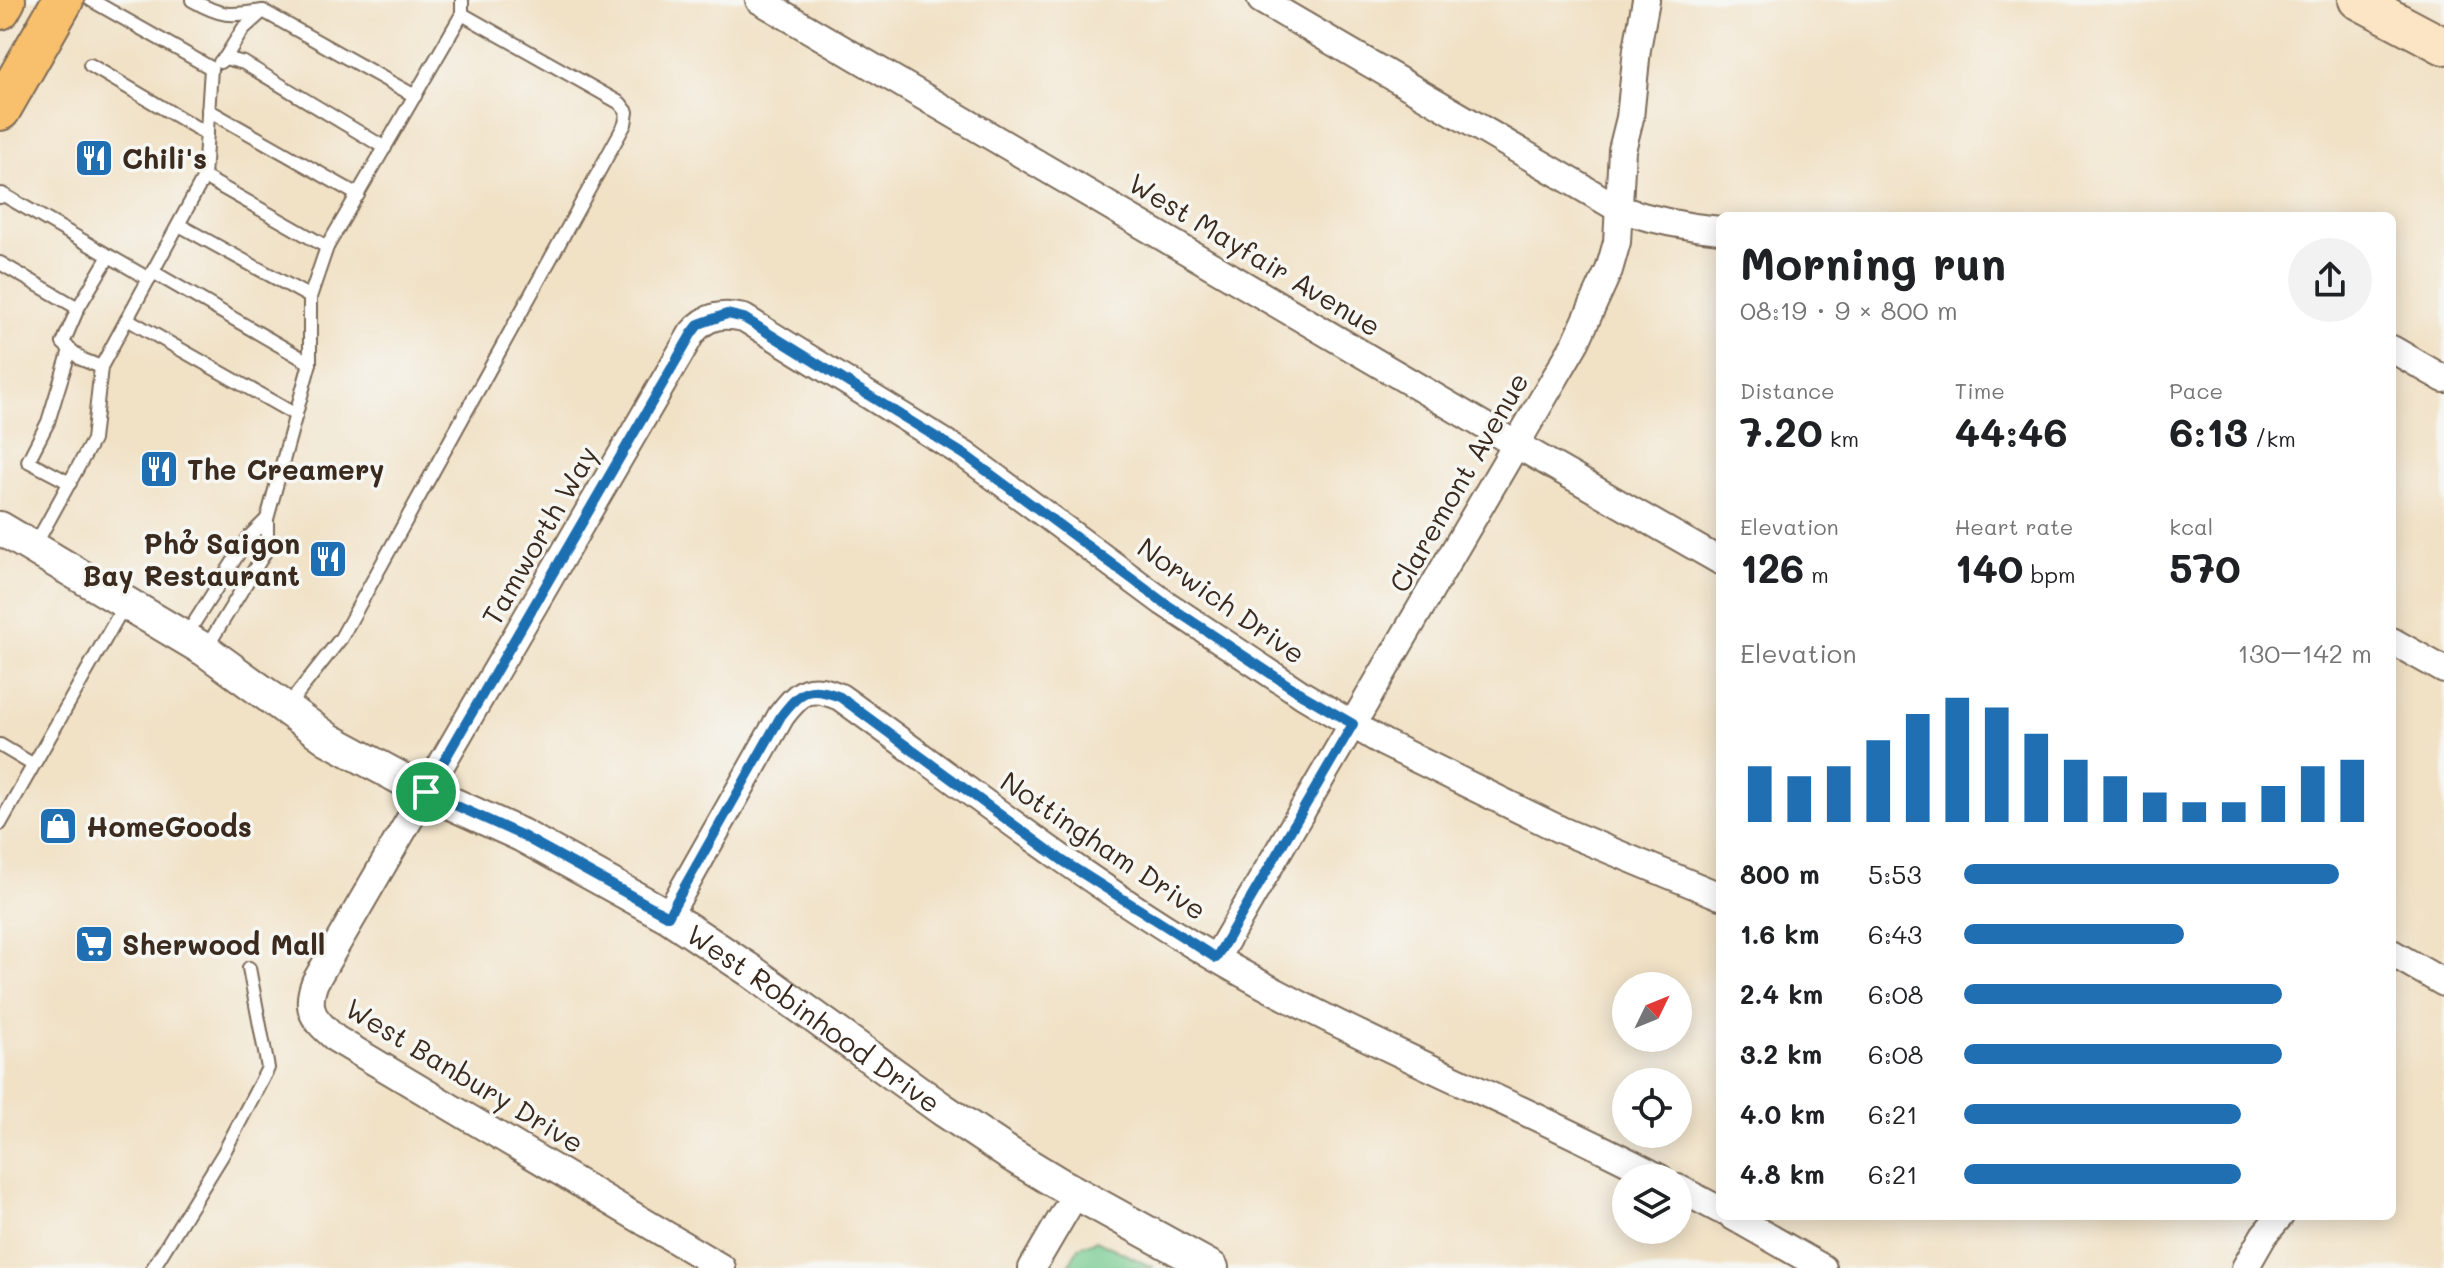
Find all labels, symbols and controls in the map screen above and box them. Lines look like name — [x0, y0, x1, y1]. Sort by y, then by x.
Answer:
restaurant icon: Chili's — [73, 137, 115, 179]
place label: Chili's — [122, 140, 207, 176]
street label: West Mayfair Avenue — [1122, 164, 1388, 344]
text: Morning run — [1740, 234, 2006, 291]
button: share — [2288, 238, 2372, 322]
text: 08:19 · 9 × 800 m — [1740, 293, 1958, 327]
street label: Claremont Avenue — [1380, 365, 1536, 599]
text: Distance — [1740, 376, 1835, 405]
text: Time — [1955, 376, 2005, 405]
text: Pace — [2169, 376, 2223, 405]
text: 7.20 — [1740, 405, 1823, 457]
text: 44:46 — [1955, 405, 2068, 457]
text: 6:13 — [2169, 405, 2248, 457]
text: km — [1823, 424, 1859, 453]
text: /km — [2248, 424, 2296, 453]
street label: Tamworth Way — [473, 439, 605, 631]
restaurant icon: The Creamery — [138, 448, 180, 490]
place label: The Creamery — [187, 451, 385, 488]
text: Elevation — [1740, 512, 1839, 541]
text: Heart rate — [1955, 512, 2073, 541]
text: kcal — [2169, 512, 2213, 541]
place label: Phở Saigon Bay Restaurant — [83, 525, 300, 594]
street label: Norwich Drive — [1131, 529, 1313, 671]
restaurant icon: Phở Saigon Bay Restaurant — [307, 538, 349, 580]
text: 126 — [1740, 541, 1804, 593]
text: 140 — [1955, 541, 2023, 593]
text: 570 — [2169, 541, 2241, 593]
text: m — [1804, 560, 1829, 589]
text: bpm — [2023, 560, 2076, 589]
text: Elevation — [1740, 636, 1857, 670]
text: 130–142 m — [2237, 636, 2372, 670]
pin — [392, 758, 460, 826]
street label: Nottingham Drive — [994, 763, 1214, 927]
icon: arrive — [404, 770, 448, 814]
shop icon: HomeGoods — [37, 805, 79, 847]
place label: HomeGoods — [86, 808, 252, 844]
text: 800 m — [1740, 857, 1820, 891]
text: 5:53 — [1868, 857, 1922, 891]
street label: West Robinhood Drive — [680, 916, 948, 1120]
text: 1.6 km — [1740, 917, 1819, 951]
text: 6:43 — [1868, 917, 1922, 951]
supermarket icon: Sherwood Mall — [73, 923, 115, 965]
place label: Sherwood Mall — [122, 926, 325, 962]
north arrow — [1612, 972, 1692, 1052]
map controls — [1612, 972, 1692, 1244]
text: 2.4 km — [1740, 977, 1823, 1011]
text: 6:08 — [1868, 977, 1924, 1011]
street label: West Banbury Drive — [339, 990, 591, 1160]
text: 3.2 km — [1740, 1037, 1822, 1071]
text: 6:08 — [1868, 1037, 1924, 1071]
button: locate — [1612, 1068, 1692, 1148]
text: 4.0 km — [1740, 1097, 1825, 1131]
text: 6:21 — [1868, 1097, 1918, 1131]
text: 4.8 km — [1740, 1157, 1825, 1191]
text: 6:21 — [1868, 1157, 1918, 1191]
button: layers — [1612, 1164, 1692, 1244]

